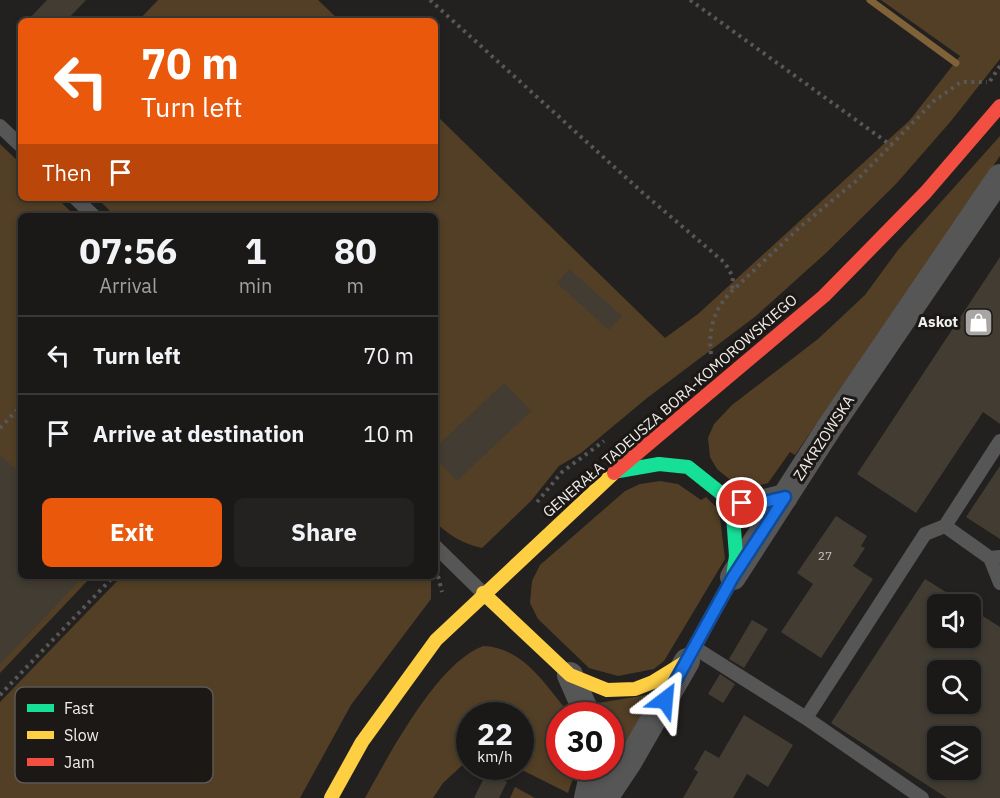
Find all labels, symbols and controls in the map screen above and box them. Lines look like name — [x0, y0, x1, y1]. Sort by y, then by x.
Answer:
text: 70 m — [141, 36, 239, 91]
icon: left — [42, 42, 120, 120]
text: Turn left — [141, 89, 242, 124]
icon: arrive — [104, 156, 137, 189]
text: Then — [42, 158, 92, 187]
text: 07:56 — [79, 227, 177, 274]
text: 1 — [245, 227, 266, 274]
text: 80 — [334, 227, 377, 274]
text: Arrival — [99, 272, 157, 299]
text: min — [239, 272, 272, 299]
text: m — [346, 272, 364, 299]
street label: GENERAŁA TADEUSZA BORA-KOMOROWSKIEGO — [539, 290, 801, 521]
shop icon: Askot — [963, 306, 995, 338]
place label: Askot — [918, 312, 958, 331]
icon: left — [42, 339, 75, 372]
text: Turn left — [93, 341, 181, 370]
text: 70 m — [363, 341, 414, 370]
street label: ZAKRZOWSKA — [789, 391, 858, 484]
icon: arrive — [42, 417, 75, 450]
text: Arrive at destination — [93, 419, 304, 448]
text: 10 m — [363, 419, 414, 448]
pin — [716, 477, 767, 528]
icon: arrive — [725, 486, 758, 519]
button: Exit — [42, 498, 222, 567]
button: Share — [234, 498, 414, 567]
house number: 27 — [818, 548, 832, 563]
map controls — [927, 594, 981, 780]
button: sound — [927, 594, 981, 648]
button: search — [927, 660, 981, 714]
position arrow — [633, 668, 697, 732]
legend — [15, 687, 213, 783]
text: Fast — [64, 698, 94, 718]
speed limit sign: 30 — [546, 702, 624, 780]
text: 22 — [477, 714, 513, 753]
text: Slow — [64, 725, 99, 745]
button: layers — [927, 726, 981, 780]
text: km/h — [477, 747, 513, 766]
text: Jam — [64, 752, 95, 772]

